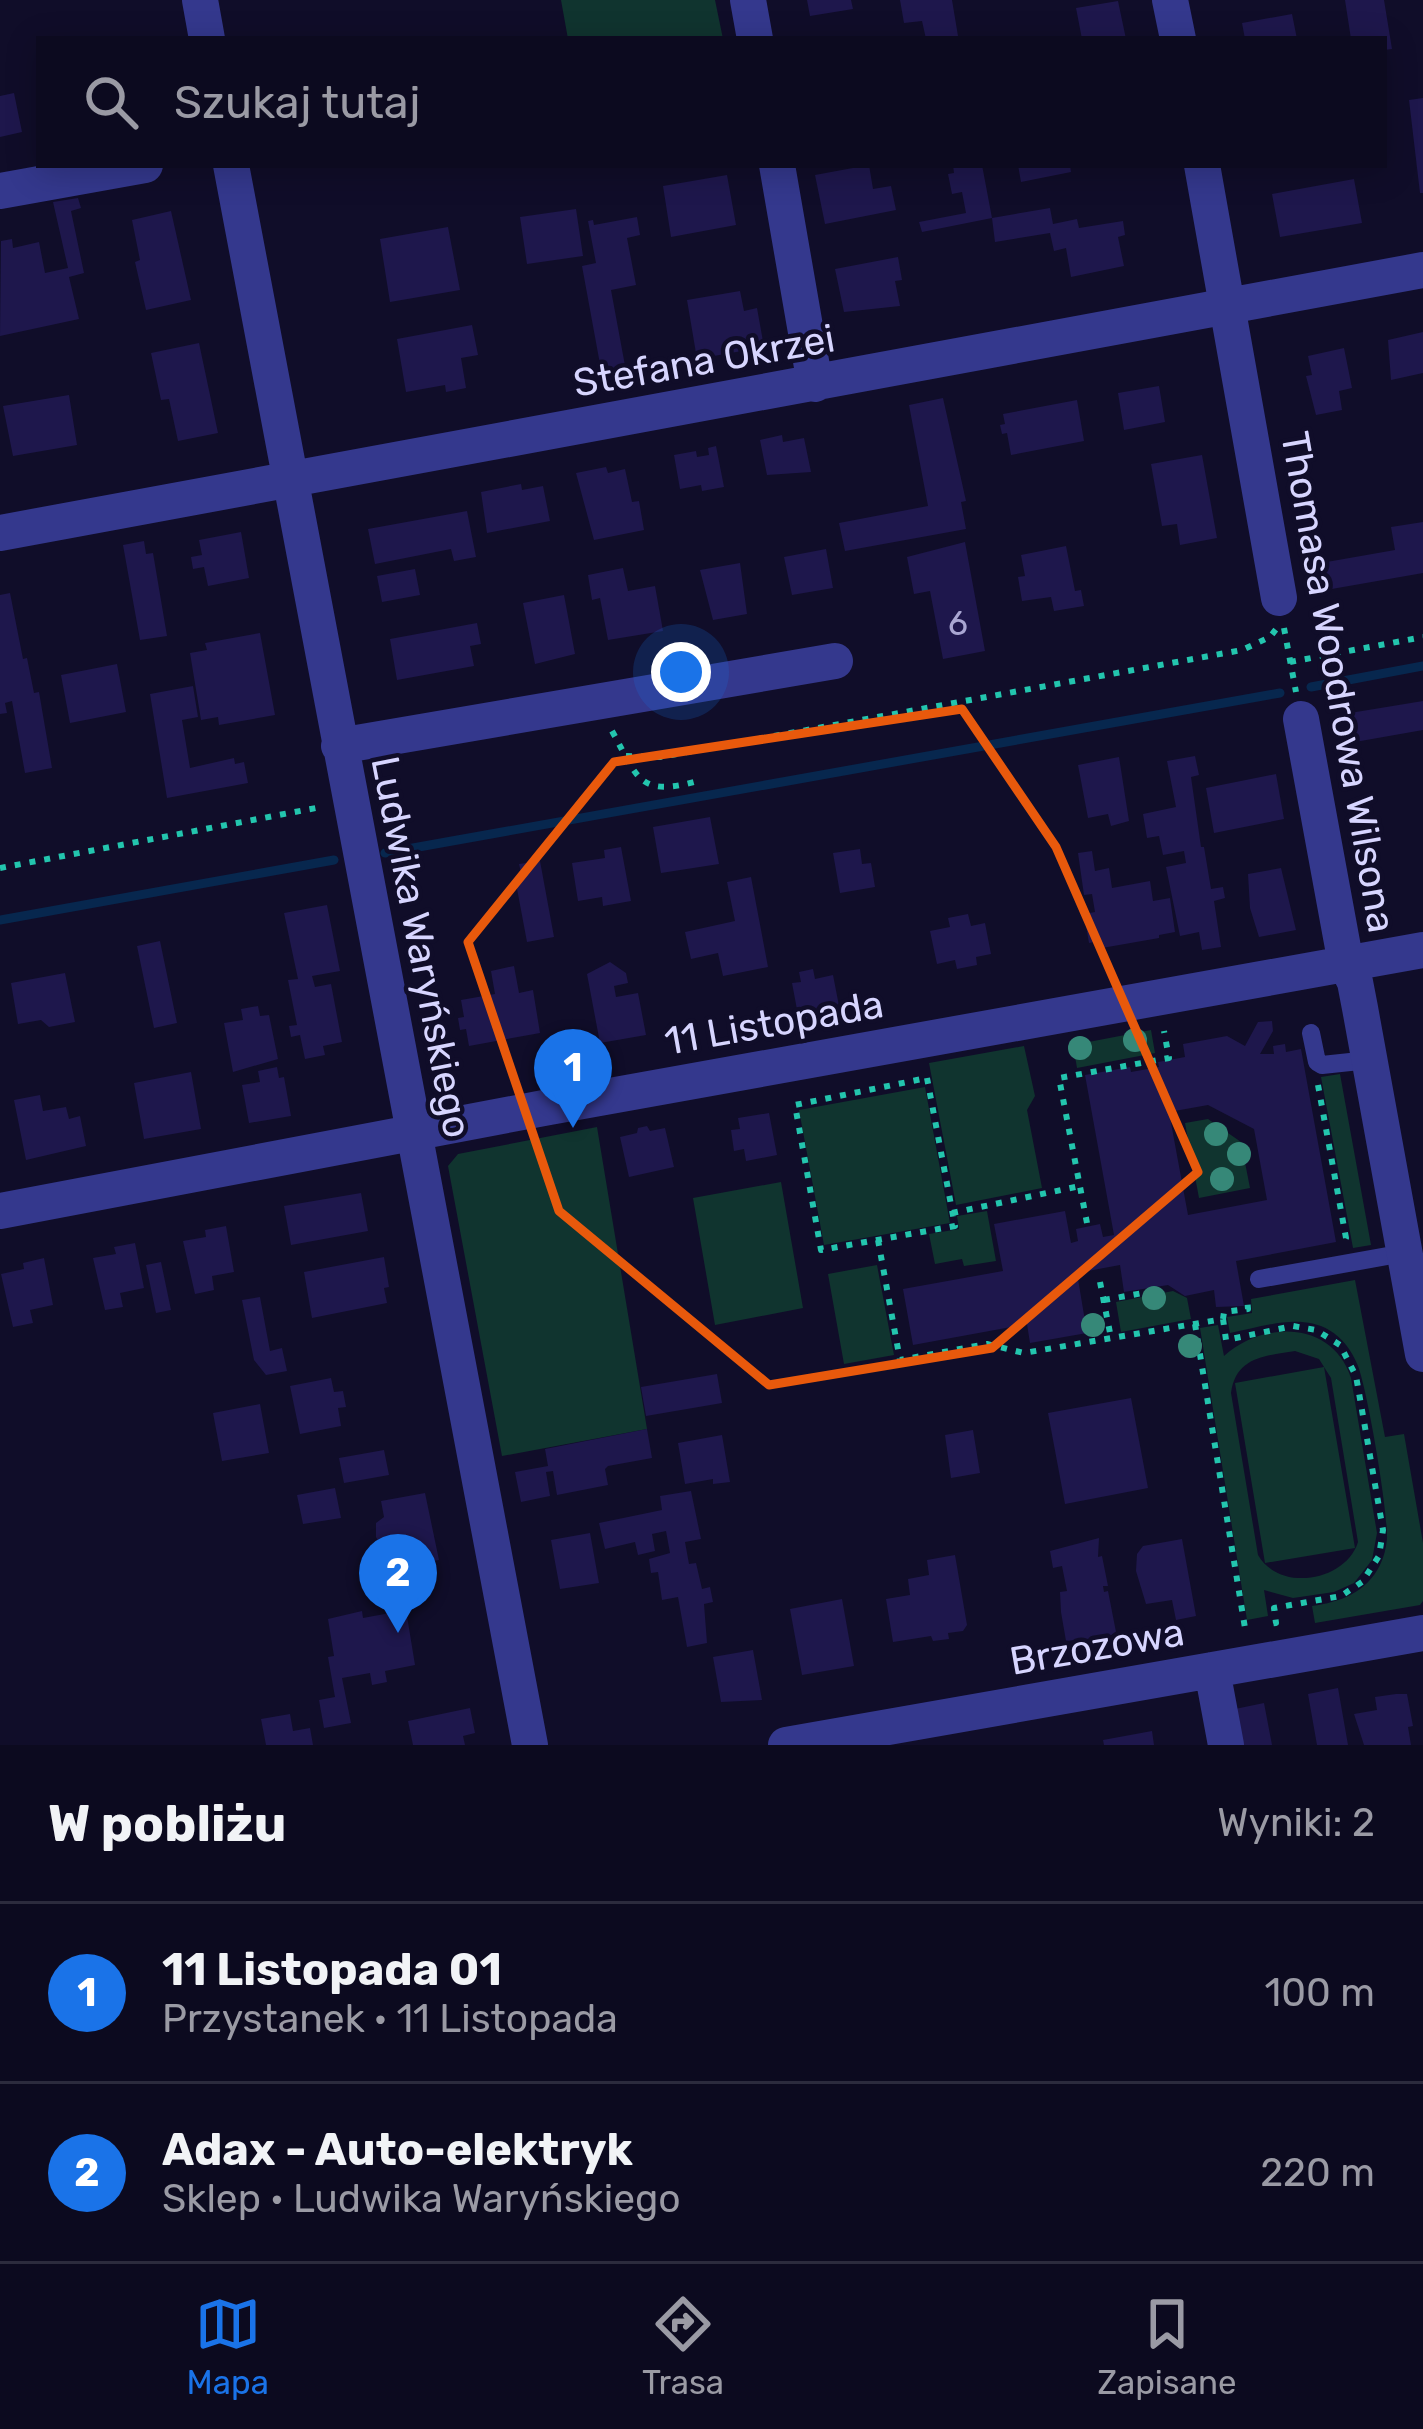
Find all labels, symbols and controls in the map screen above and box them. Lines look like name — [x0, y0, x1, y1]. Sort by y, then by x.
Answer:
search box — [36, 36, 1387, 168]
icon: search — [78, 69, 144, 135]
text: Szukaj tutaj — [174, 76, 421, 129]
street label: Stefana Okrzei — [570, 315, 838, 407]
street label: Thomasa Woodrowa Wilsona — [1271, 428, 1405, 936]
house number: 6 — [948, 604, 968, 643]
your location — [651, 642, 711, 702]
street label: Ludwika Waryńskiego — [361, 752, 481, 1142]
street label: 11 Listopada — [661, 981, 887, 1065]
pin: 1 — [534, 1029, 612, 1128]
pin: 2 — [359, 1534, 437, 1633]
street label: Brzozowa — [1006, 1609, 1188, 1685]
text: W pobliżu — [48, 1793, 286, 1854]
text: Wyniki: 2 — [1217, 1800, 1375, 1846]
text: 11 Listopada 01 — [162, 1943, 502, 1996]
text: 1 — [77, 1970, 97, 2016]
text: 100 m — [1265, 1970, 1375, 2016]
text: Przystanek · 11 Listopada — [162, 1996, 618, 2042]
text: Adax - Auto-elektryk — [162, 2123, 633, 2176]
text: 2 — [74, 2150, 100, 2196]
text: 220 m — [1260, 2150, 1375, 2196]
text: Sklep · Ludwika Waryńskiego — [162, 2176, 681, 2222]
tab: Mapa — [187, 2291, 269, 2402]
tab: Trasa — [642, 2291, 724, 2402]
tab: Zapisane — [1097, 2291, 1236, 2402]

